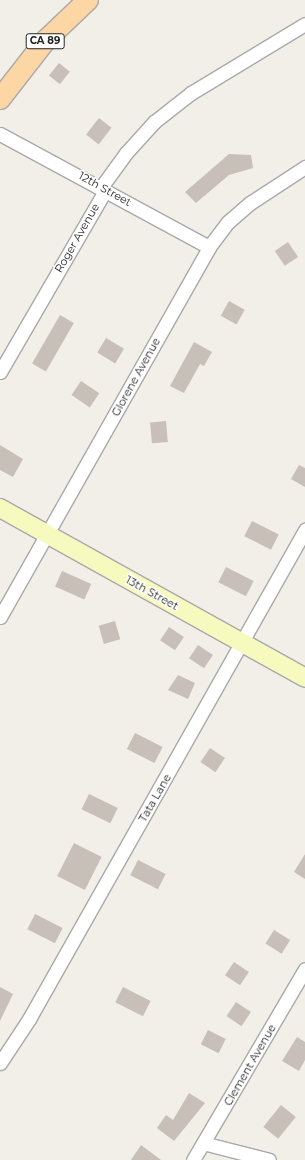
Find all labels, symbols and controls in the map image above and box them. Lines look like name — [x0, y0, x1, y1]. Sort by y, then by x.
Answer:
road number: CA 89 — [25, 33, 65, 49]
street label: 12th Street — [76, 169, 134, 209]
street label: Roger Avenue — [52, 201, 102, 275]
street label: Glorene Avenue — [109, 335, 163, 419]
street label: 13th Street — [123, 573, 181, 613]
street label: Tata Lane — [136, 772, 174, 824]
street label: Clement Avenue — [221, 1022, 279, 1108]

